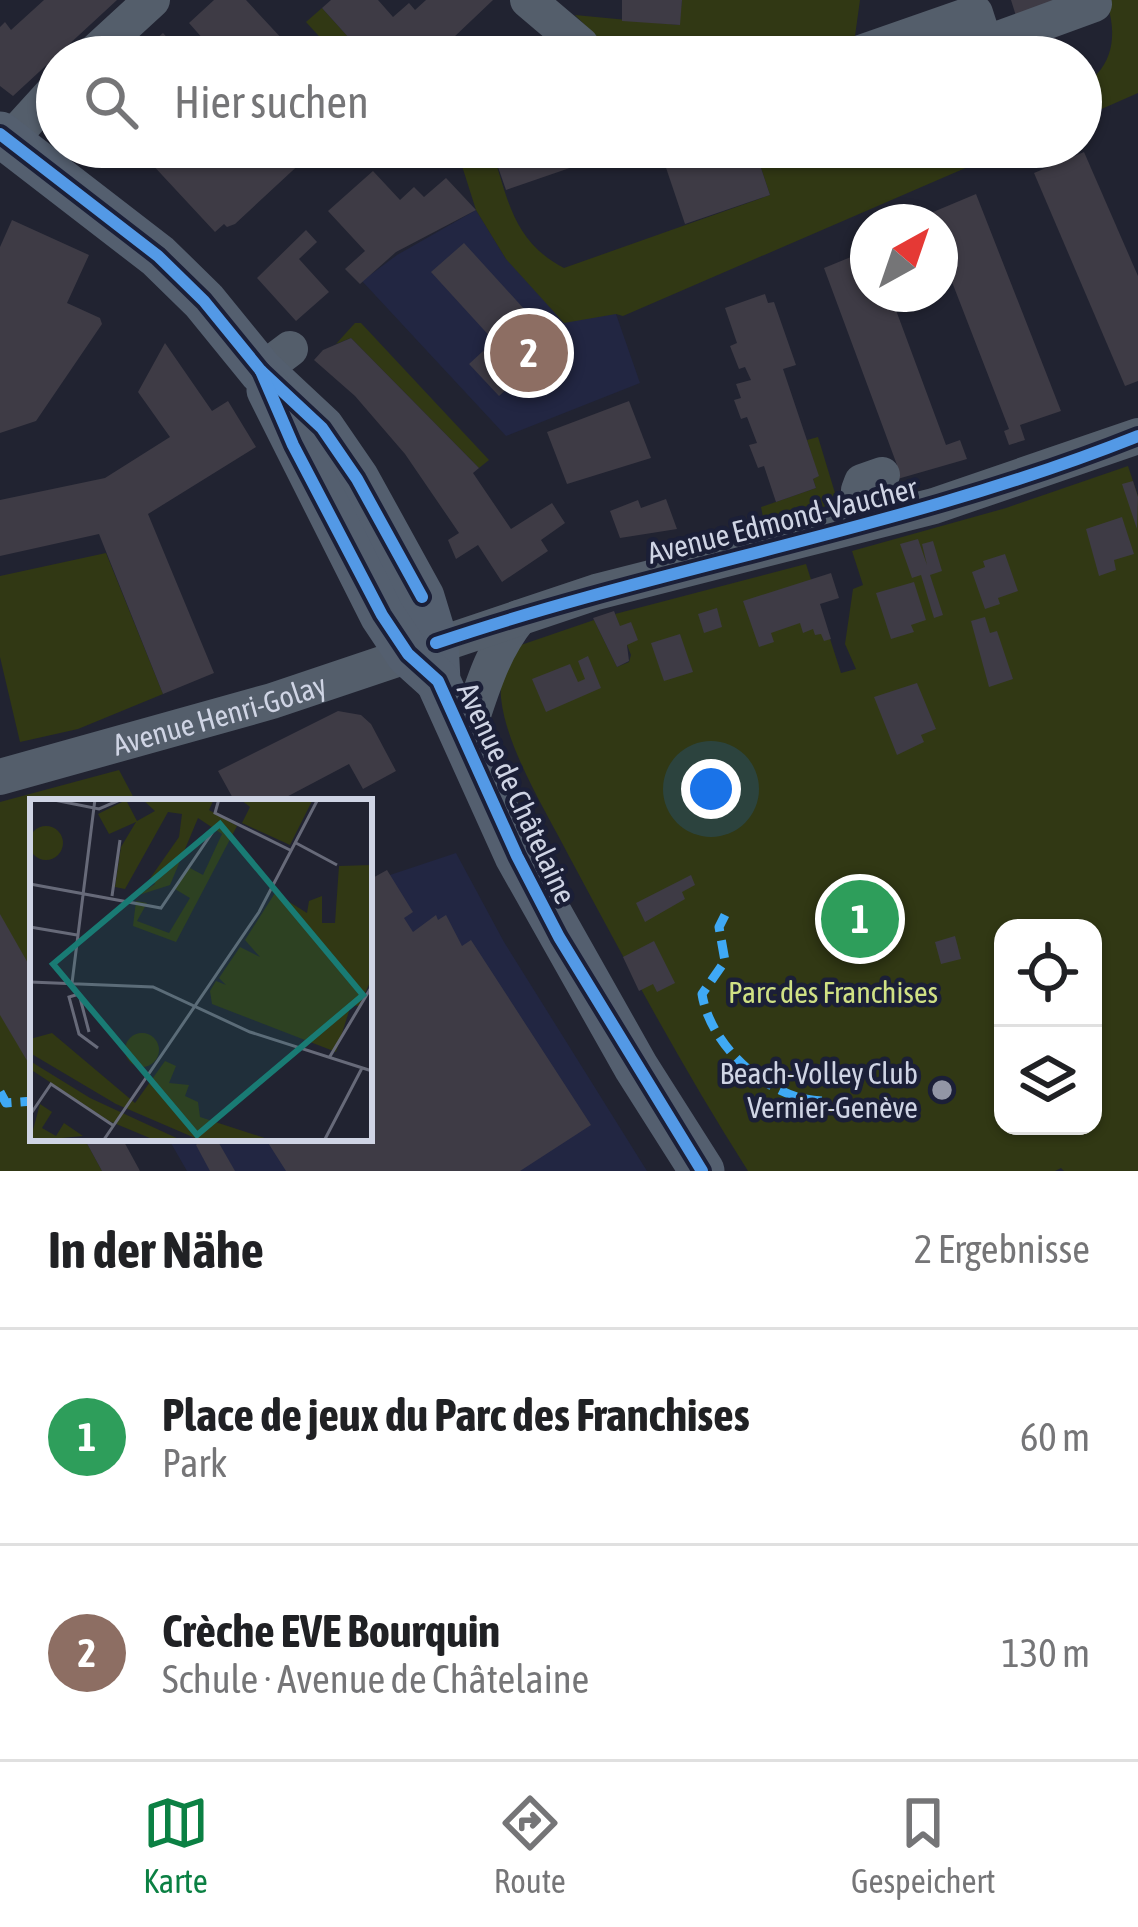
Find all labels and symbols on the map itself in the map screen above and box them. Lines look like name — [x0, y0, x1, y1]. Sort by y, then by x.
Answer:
north arrow — [850, 204, 958, 312]
pin: 2 — [490, 308, 568, 398]
street label: Avenue Edmond-Vaucher — [644, 470, 921, 570]
street label: Avenue Henri-Golay — [109, 667, 330, 762]
street label: Avenue de Châtelaine — [451, 677, 583, 909]
your location — [681, 759, 741, 819]
inset map — [30, 799, 372, 1141]
pin: 1 — [821, 874, 899, 964]
park label: Parc des Franchises — [728, 975, 938, 1009]
place label: Beach-Volley Club Vernier-Genève — [720, 1056, 918, 1124]
marker: Beach-Volley Club Vernier-Genève — [929, 1077, 955, 1103]

